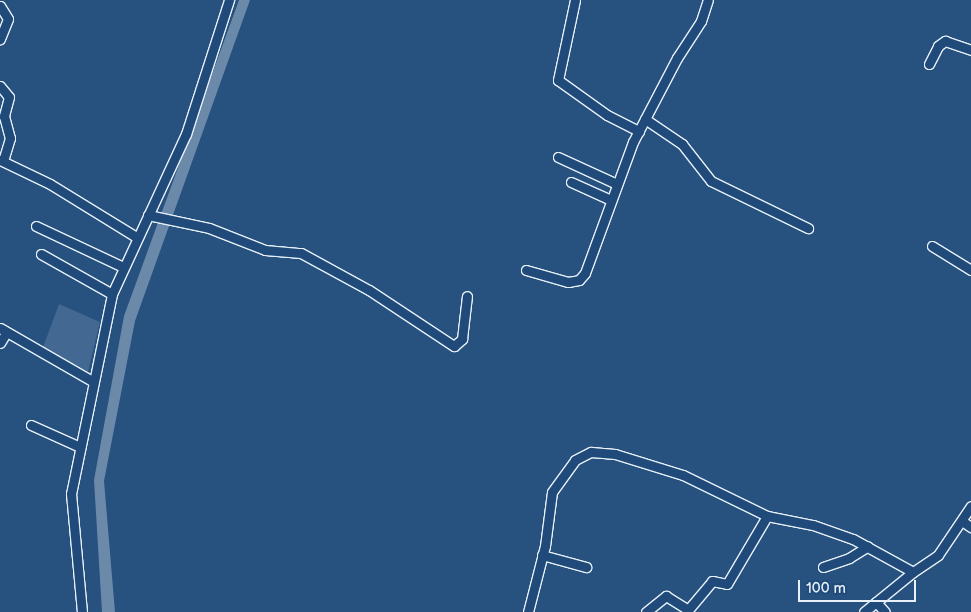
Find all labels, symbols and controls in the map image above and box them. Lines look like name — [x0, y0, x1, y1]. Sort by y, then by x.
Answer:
scale bar — [801, 570, 918, 602]
text: 100 m — [806, 579, 846, 598]

